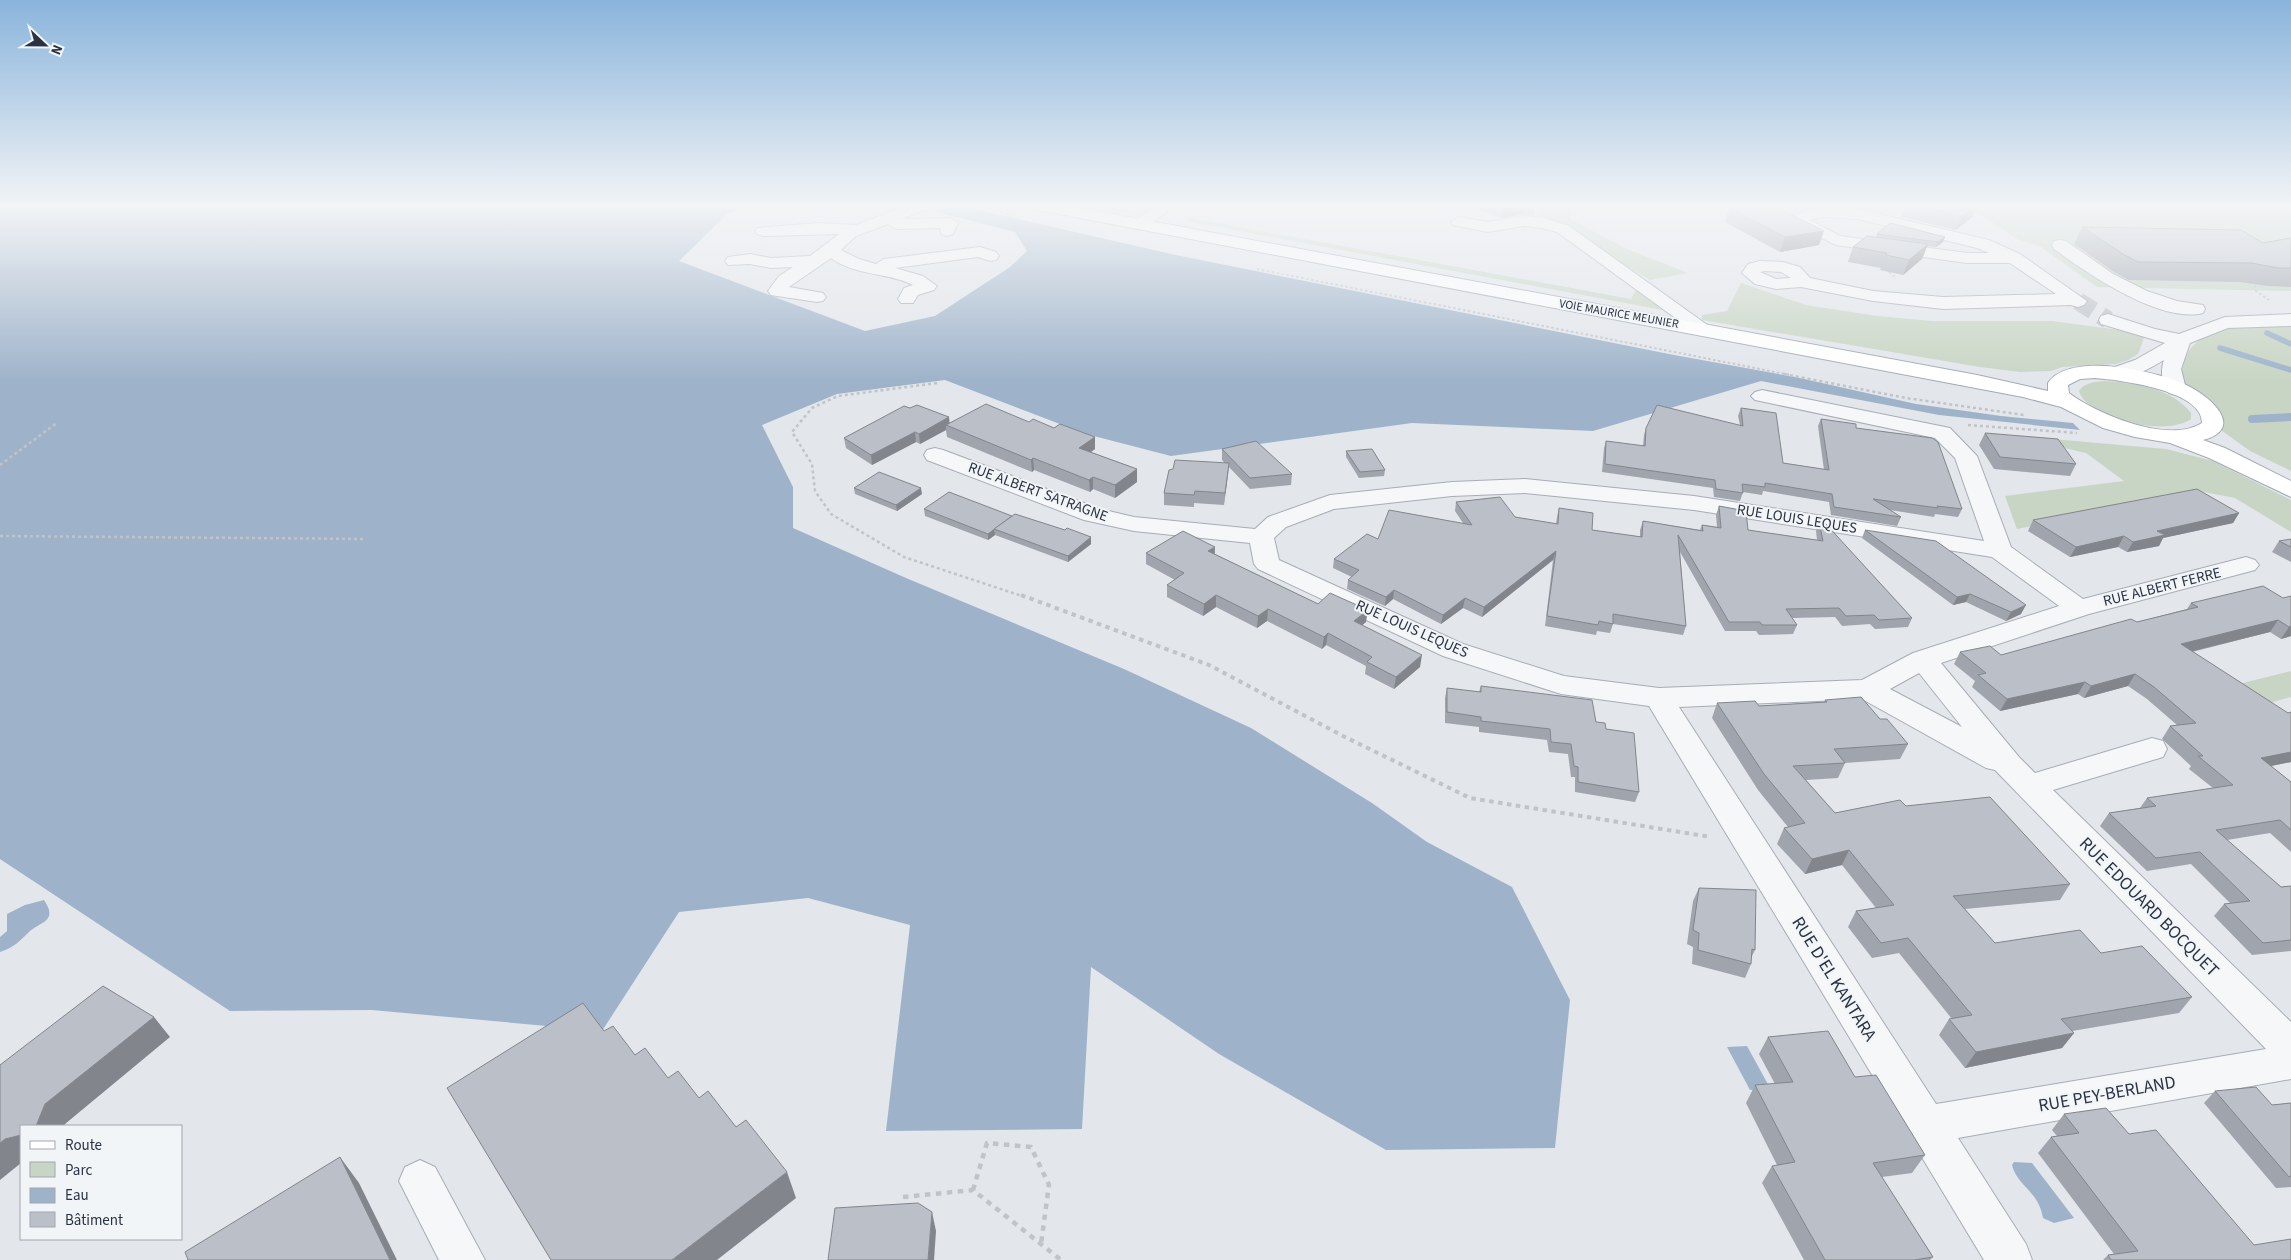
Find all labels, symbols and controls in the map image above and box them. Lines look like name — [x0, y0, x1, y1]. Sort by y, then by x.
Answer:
north arrow — [20, 20, 70, 70]
text: N — [45, 41, 67, 58]
street label: VOIE MAURICE MEUNIER — [1558, 295, 1680, 333]
street label: RUE ALBERT SATRAGNE — [965, 457, 1111, 527]
street label: RUE LOUIS LEQUES — [1735, 499, 1859, 539]
street label: RUE ALBERT FERRE — [2101, 562, 2223, 612]
street label: RUE LOUIS LEQUES — [1352, 595, 1472, 663]
street label: RUE EDOUARD BOCQUET — [2074, 832, 2225, 983]
street label: RUE D'EL KANTARA — [1786, 912, 1883, 1046]
street label: RUE PEY-BERLAND — [2036, 1070, 2178, 1118]
legend — [20, 1125, 182, 1240]
text: Route — [65, 1135, 102, 1156]
text: Parc — [65, 1160, 92, 1181]
text: Eau — [65, 1185, 89, 1206]
text: Bâtiment — [65, 1210, 123, 1231]

